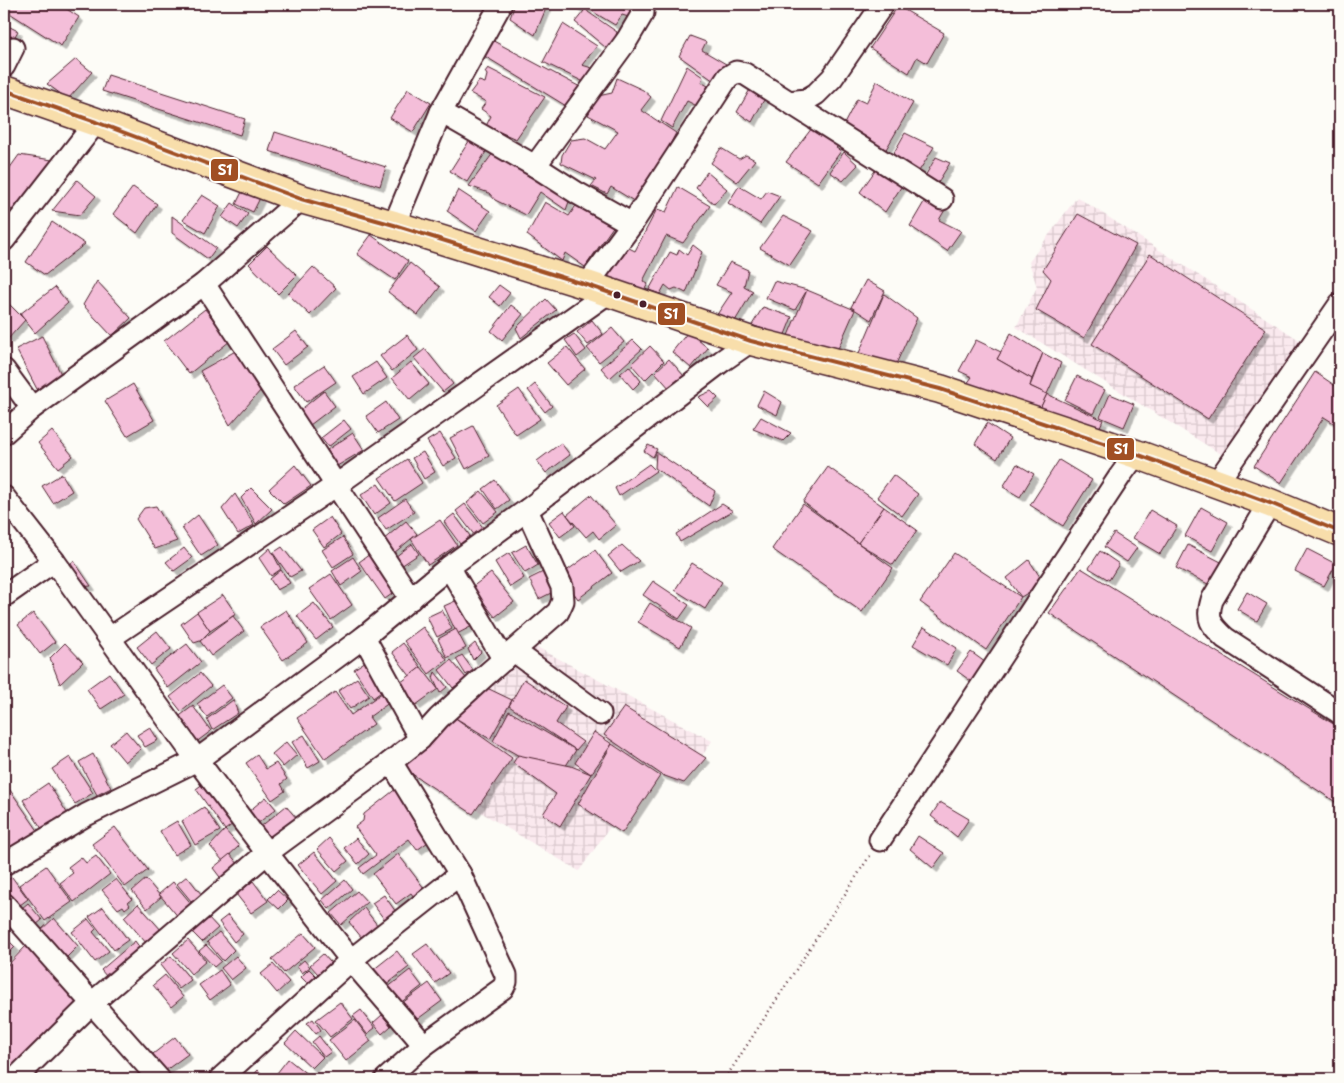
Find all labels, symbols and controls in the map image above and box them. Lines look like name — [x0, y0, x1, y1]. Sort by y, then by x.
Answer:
line badge: S1 — [210, 158, 239, 182]
text: S1 — [218, 159, 232, 180]
unlabelled marker — [612, 290, 622, 300]
unlabelled marker — [638, 299, 648, 309]
line badge: S1 — [657, 302, 686, 326]
text: S1 — [664, 303, 678, 324]
line badge: S1 — [1106, 437, 1135, 461]
text: S1 — [1114, 438, 1128, 459]

